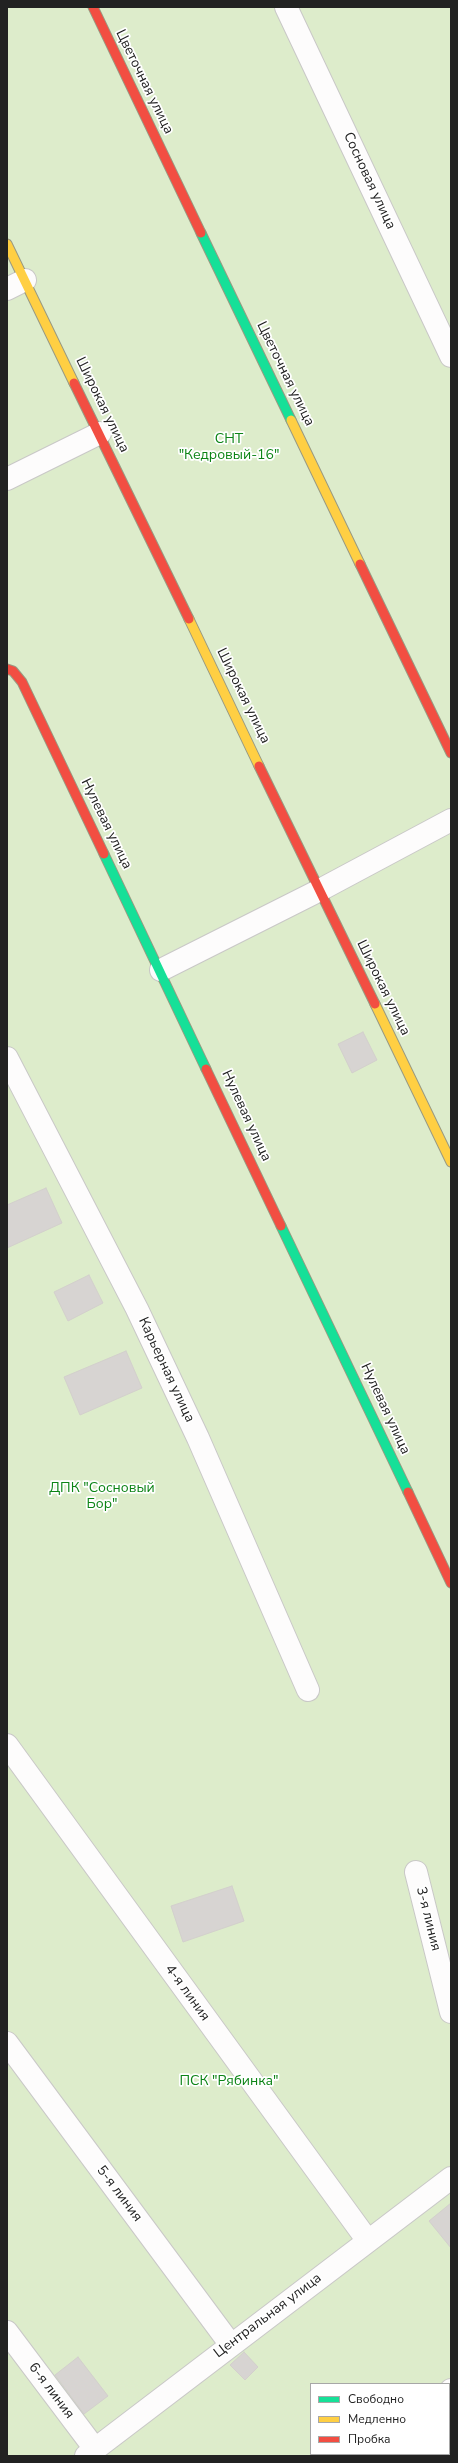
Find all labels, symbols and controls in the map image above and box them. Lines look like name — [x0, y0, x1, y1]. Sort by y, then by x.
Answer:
street label: Цветочная улица — [111, 27, 177, 137]
street label: Сосновая улица — [339, 130, 399, 232]
street label: Цветочная улица — [252, 319, 318, 429]
street label: Широкая улица — [72, 354, 132, 456]
park label: СНТ "Кедровый-16" — [179, 432, 279, 464]
street label: Широкая улица — [213, 645, 273, 747]
street label: Нулевая улица — [77, 776, 135, 872]
street label: Широкая улица — [353, 937, 413, 1039]
street label: Нулевая улица — [218, 1068, 274, 1164]
street label: Карьерная улица — [134, 1315, 198, 1425]
street label: Нулевая улица — [357, 1361, 413, 1457]
park label: ДПК "Сосновый Бор" — [49, 1481, 155, 1514]
street label: 3-я линия — [412, 1885, 444, 1953]
street label: 4-я линия — [161, 1962, 213, 2024]
park label: ПСК "Рябинка" — [179, 2074, 279, 2090]
street label: 5-я линия — [93, 2163, 145, 2225]
street label: Центральная улица — [211, 2270, 325, 2362]
street label: 6-я линия — [25, 2360, 77, 2422]
legend — [310, 2383, 450, 2455]
text: Свободно — [348, 2391, 404, 2407]
text: Медленно — [348, 2411, 406, 2427]
text: Пробка — [348, 2431, 391, 2447]

